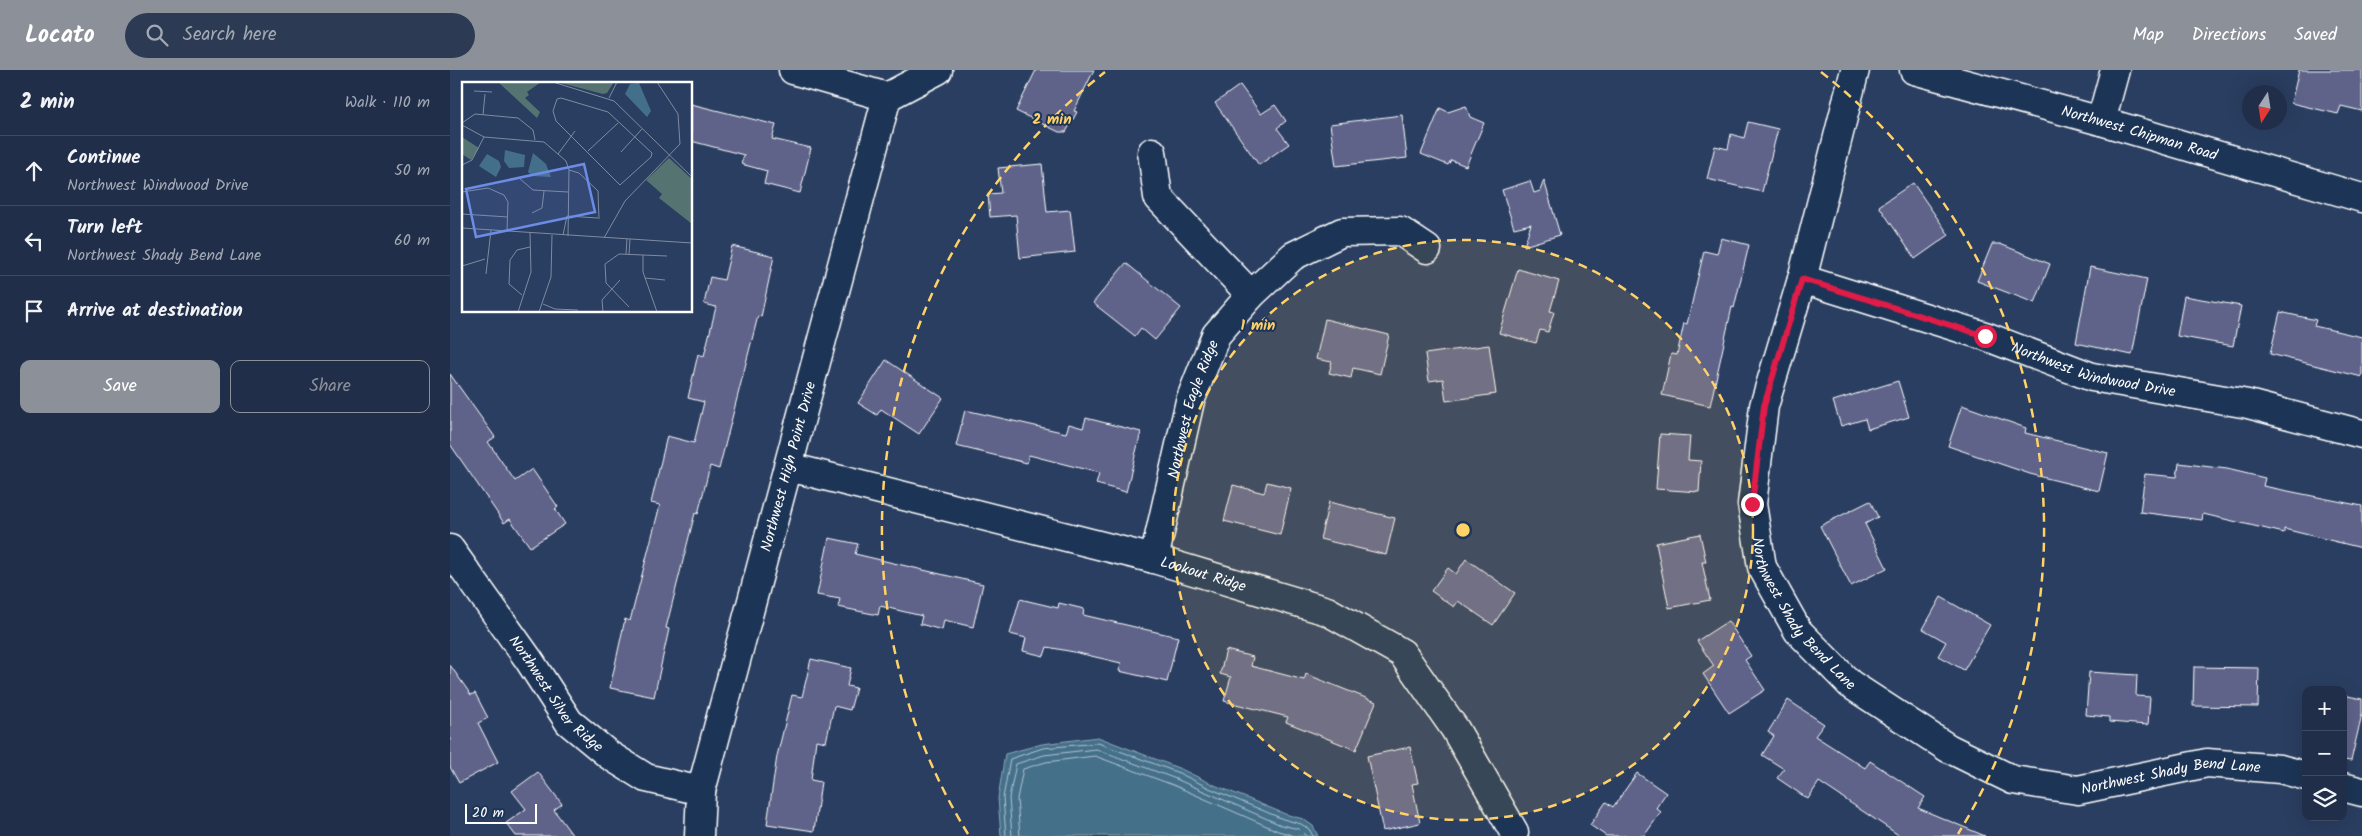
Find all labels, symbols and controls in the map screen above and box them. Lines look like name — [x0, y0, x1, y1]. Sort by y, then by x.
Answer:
search box — [125, 13, 475, 58]
text: Locato — [25, 16, 95, 55]
text: Search here — [183, 20, 276, 50]
icon: search — [143, 21, 171, 49]
text: Map — [2132, 21, 2164, 50]
text: Directions — [2192, 21, 2266, 50]
text: Saved — [2294, 21, 2337, 50]
inset map — [462, 82, 692, 312]
north arrow — [2242, 85, 2287, 130]
text: 2 min — [20, 86, 75, 119]
text: Walk · 110 m — [345, 90, 430, 115]
street label: Northwest Chipman Road — [2058, 100, 2221, 168]
text: 2 min — [1032, 108, 1072, 132]
text: Continue — [67, 143, 140, 173]
icon: ahead — [20, 157, 48, 185]
text: 50 m — [394, 158, 430, 183]
text: Northwest Windwood Drive — [67, 173, 248, 198]
text: Turn left — [67, 213, 142, 243]
icon: left — [20, 227, 48, 255]
text: 60 m — [394, 228, 430, 253]
text: Northwest Shady Bend Lane — [67, 243, 261, 268]
text: Arrive at destination — [67, 296, 243, 326]
icon: arrive — [20, 297, 48, 325]
text: 1 min — [1241, 314, 1275, 338]
route start — [1974, 325, 1997, 348]
street label: Northwest Eagle Ridge — [1162, 336, 1226, 481]
street label: Northwest Windwood Drive — [2008, 336, 2178, 404]
button: Save — [20, 360, 220, 413]
button: Share — [230, 360, 430, 413]
street label: Northwest High Point Drive — [755, 379, 823, 555]
route end — [1741, 493, 1764, 516]
centre of rings — [1454, 521, 1472, 539]
street label: Northwest Shady Bend Lane — [1744, 536, 1860, 698]
street label: Lookout Ridge — [1157, 551, 1249, 599]
street label: Northwest Silver Ridge — [502, 631, 609, 759]
map controls — [2302, 686, 2347, 821]
button: + — [2302, 686, 2347, 731]
button: − — [2302, 731, 2347, 776]
street label: Northwest Shady Bend Lane — [2079, 752, 2262, 802]
button: layers — [2302, 776, 2347, 821]
scale bar — [465, 801, 538, 824]
text: 20 m — [472, 802, 504, 824]

